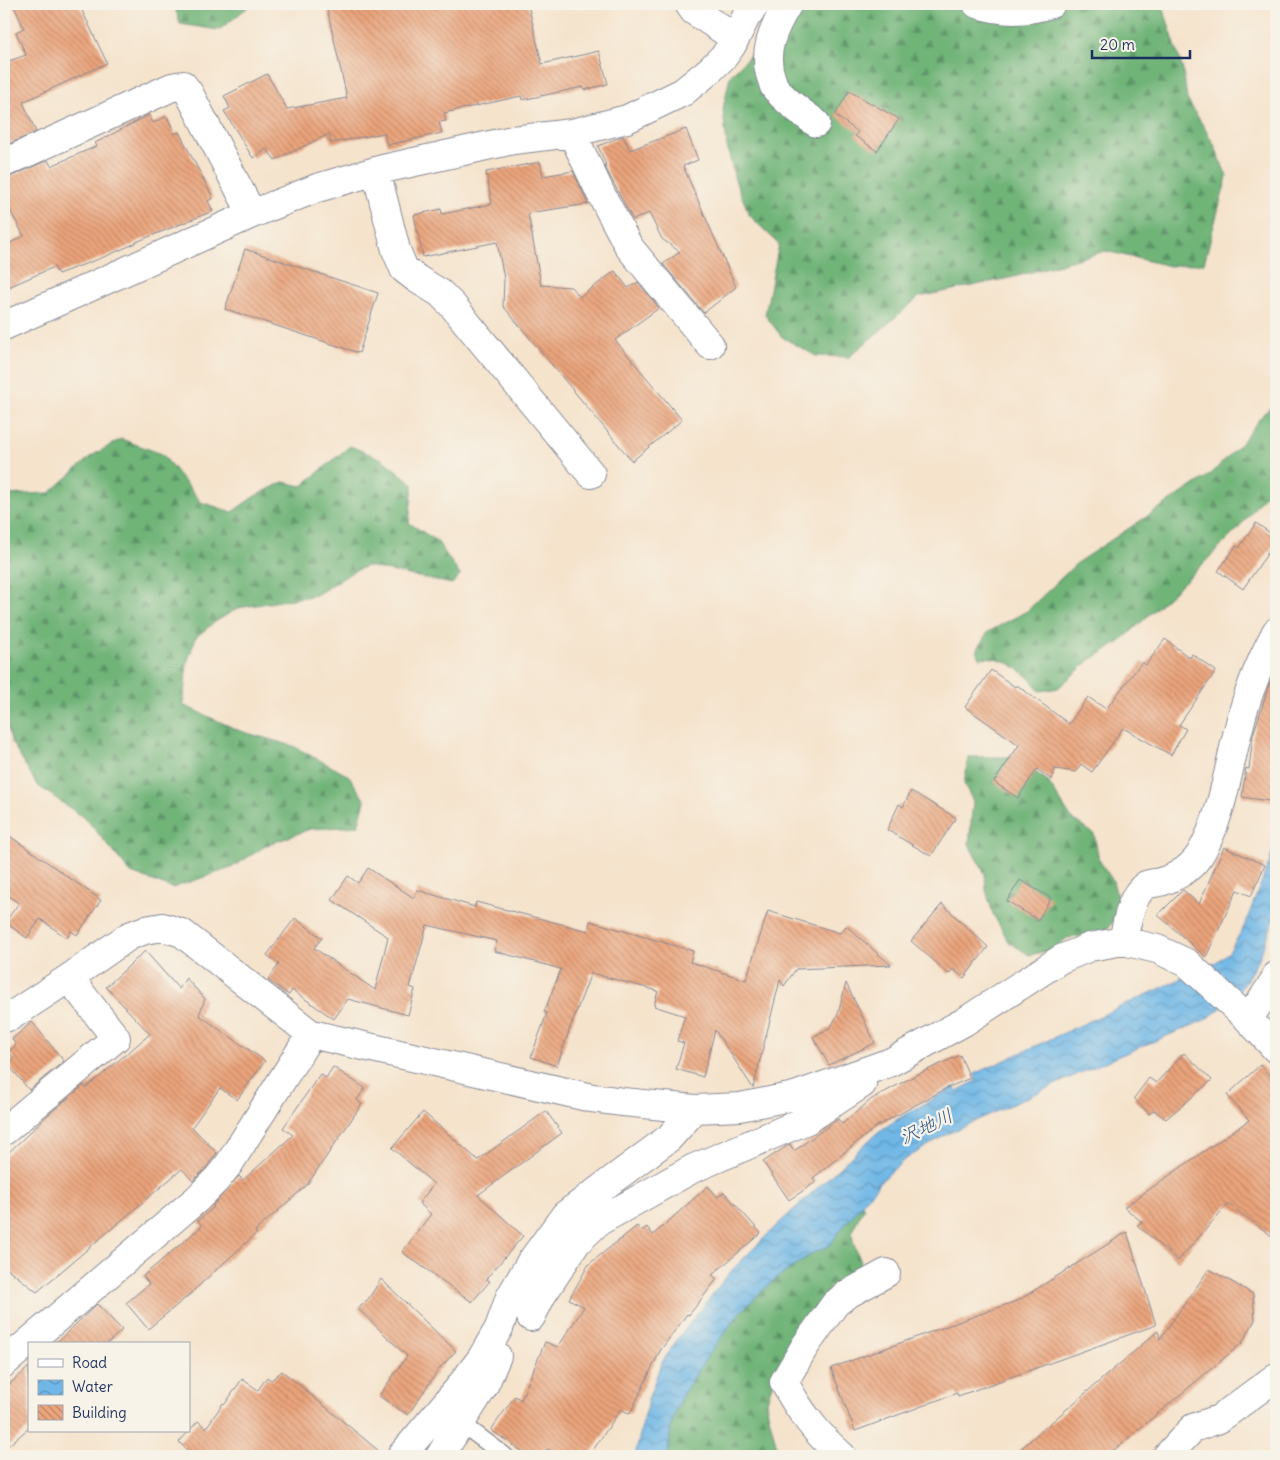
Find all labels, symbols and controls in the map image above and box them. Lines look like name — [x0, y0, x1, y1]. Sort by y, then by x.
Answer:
scale bar — [1092, 28, 1190, 60]
text: 20 m — [1100, 35, 1135, 54]
water label: 沢地川 — [895, 1103, 957, 1149]
legend — [28, 1342, 190, 1432]
text: Road — [72, 1353, 107, 1372]
text: Water — [72, 1377, 113, 1396]
text: Building — [72, 1403, 127, 1422]

